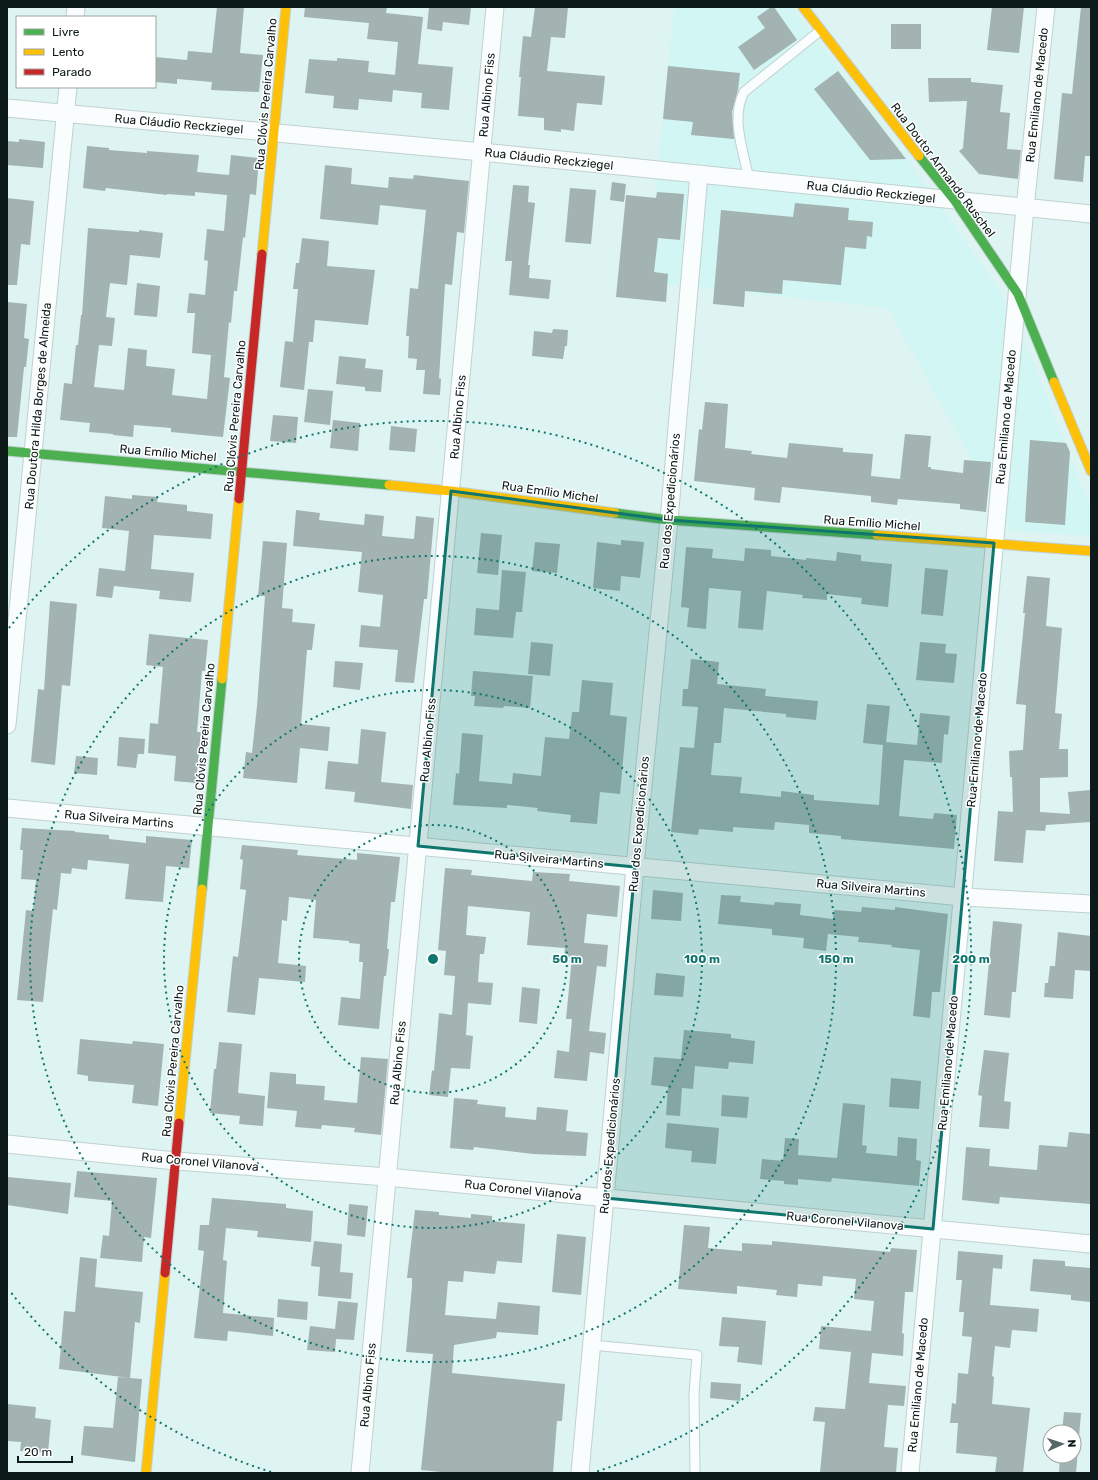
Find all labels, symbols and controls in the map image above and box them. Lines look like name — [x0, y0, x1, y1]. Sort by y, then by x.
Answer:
legend — [16, 16, 156, 88]
street label: Rua Clóvis Pereira Carvalho — [252, 17, 280, 171]
text: Livre — [52, 25, 80, 39]
street label: Rua Emiliano de Macedo — [1023, 27, 1051, 163]
text: Lento — [52, 45, 84, 59]
street label: Rua Albino Fiss — [476, 52, 498, 138]
text: Parado — [52, 65, 91, 79]
street label: Rua Doutor Armando Ruschel — [888, 100, 998, 240]
street label: Rua Cláudio Reckziegel — [114, 111, 244, 137]
street label: Rua Cláudio Reckziegel — [484, 145, 614, 173]
street label: Rua Cláudio Reckziegel — [806, 178, 936, 206]
street label: Rua Doutora Hilda Borges de Almeida — [22, 302, 54, 510]
street label: Rua Clóvis Pereira Carvalho — [221, 339, 249, 493]
street label: Rua Emiliano de Macedo — [993, 349, 1019, 485]
street label: Rua Albino Fiss — [447, 374, 469, 460]
street label: Rua dos Expedicionários — [657, 433, 683, 569]
street label: Rua Emílio Michel — [119, 442, 217, 464]
street label: Rua Emílio Michel — [501, 478, 599, 506]
street label: Rua Emílio Michel — [823, 513, 921, 533]
street label: Rua Clóvis Pereira Carvalho — [190, 662, 218, 816]
street label: Rua Emiliano de Macedo — [964, 672, 990, 808]
street label: Rua Albino Fiss — [417, 697, 439, 783]
street label: Rua dos Expedicionários — [626, 756, 652, 892]
street label: Rua Silveira Martins — [64, 807, 174, 831]
street label: Rua Silveira Martins — [494, 847, 604, 871]
street label: Rua Silveira Martins — [816, 876, 926, 900]
centre of rings — [426, 952, 440, 966]
text: 50 m — [552, 952, 582, 966]
text: 100 m — [684, 952, 720, 966]
text: 150 m — [818, 952, 854, 966]
text: 200 m — [952, 952, 990, 966]
street label: Rua Clóvis Pereira Carvalho — [159, 984, 187, 1138]
street label: Rua Emiliano de Macedo — [935, 995, 961, 1131]
street label: Rua Albino Fiss — [387, 1020, 409, 1106]
street label: Rua dos Expedicionários — [597, 1078, 623, 1214]
street label: Rua Coronel Vilanova — [141, 1150, 259, 1174]
street label: Rua Coronel Vilanova — [464, 1177, 582, 1203]
street label: Rua Coronel Vilanova — [786, 1209, 904, 1233]
street label: Rua Emiliano de Macedo — [905, 1317, 931, 1453]
street label: Rua Albino Fiss — [357, 1342, 379, 1428]
north arrow — [1042, 1424, 1082, 1464]
scale bar — [18, 1438, 72, 1464]
text: N — [1065, 1439, 1078, 1448]
text: 20 m — [24, 1445, 52, 1459]

